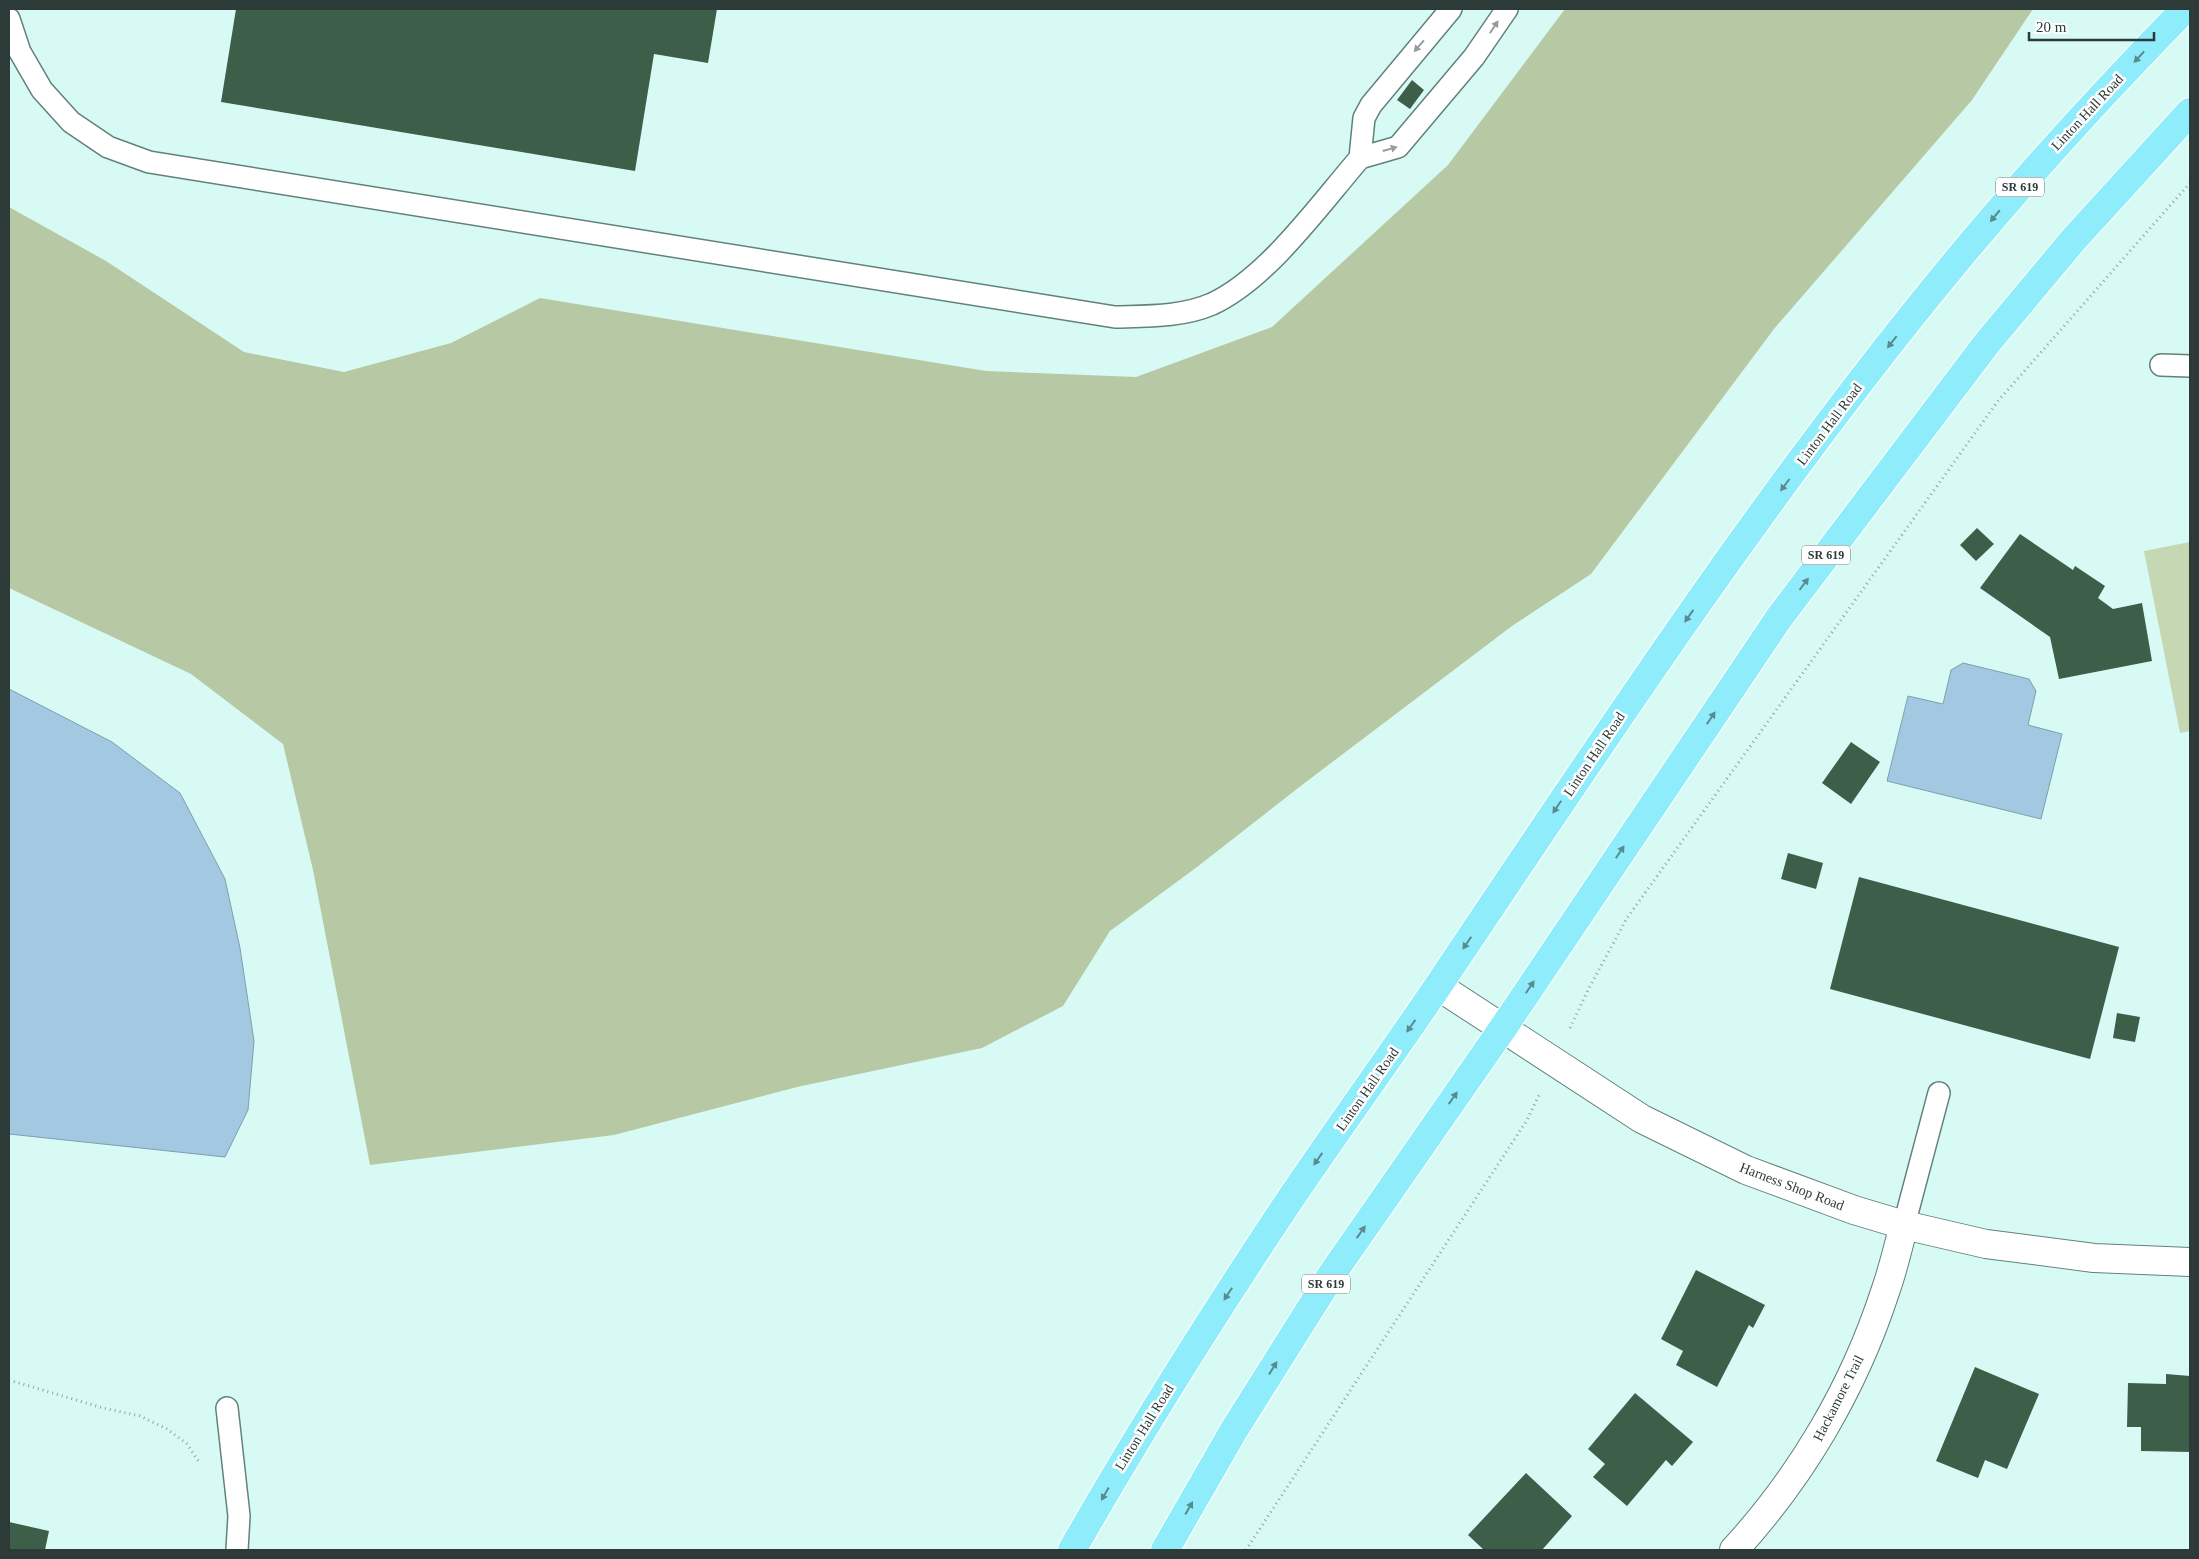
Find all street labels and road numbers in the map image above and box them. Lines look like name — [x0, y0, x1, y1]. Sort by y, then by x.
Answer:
street label: Linton Hall Road — [2048, 71, 2126, 153]
road number: SR 619 — [1996, 178, 2044, 196]
street label: Linton Hall Road — [1794, 381, 1865, 468]
road number: SR 619 — [1802, 546, 1850, 564]
street label: Linton Hall Road — [1561, 709, 1628, 799]
street label: Linton Hall Road — [1333, 1045, 1402, 1134]
street label: Harness Shop Road — [1738, 1160, 1846, 1213]
road number: SR 619 — [1302, 1274, 1350, 1294]
street label: Hackamore Trail — [1810, 1353, 1867, 1444]
street label: Linton Hall Road — [1112, 1382, 1177, 1473]

